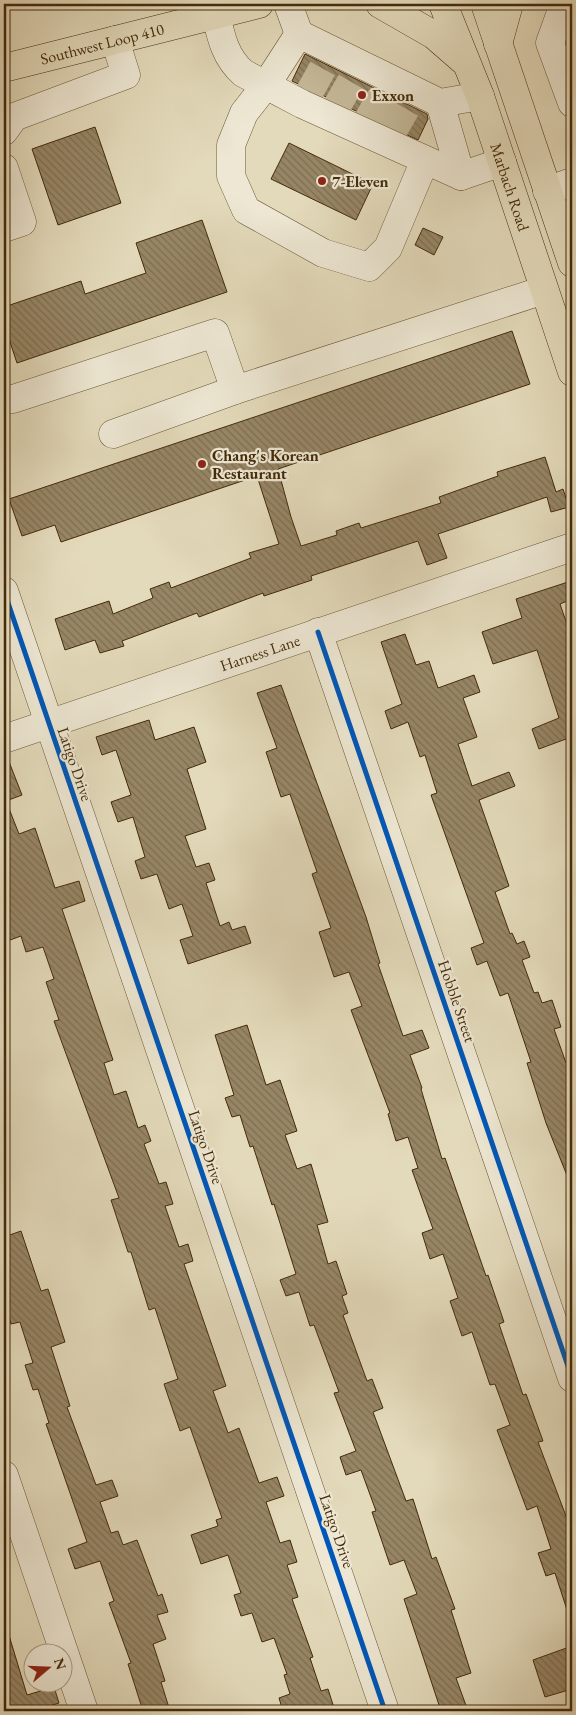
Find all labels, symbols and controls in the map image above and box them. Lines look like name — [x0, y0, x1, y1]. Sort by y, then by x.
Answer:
street label: Southwest Loop 410 — [38, 18, 166, 69]
place label: Exxon — [372, 85, 414, 106]
marker: Exxon — [356, 89, 368, 101]
street label: Marbach Road — [486, 140, 535, 235]
place label: 7-Eleven — [332, 171, 389, 192]
marker: 7-Eleven — [316, 175, 328, 187]
place label: Chang's Korean Restaurant — [212, 445, 319, 484]
marker: Chang's Korean Restaurant — [196, 458, 208, 470]
street label: Harness Lane — [217, 629, 303, 676]
street label: Latigo Drive — [53, 724, 97, 804]
street label: Hobble Street — [433, 957, 481, 1045]
street label: Latigo Drive — [184, 1107, 228, 1187]
street label: Latigo Drive — [315, 1491, 359, 1571]
north arrow — [22, 1642, 72, 1692]
text: N — [50, 1655, 71, 1673]

